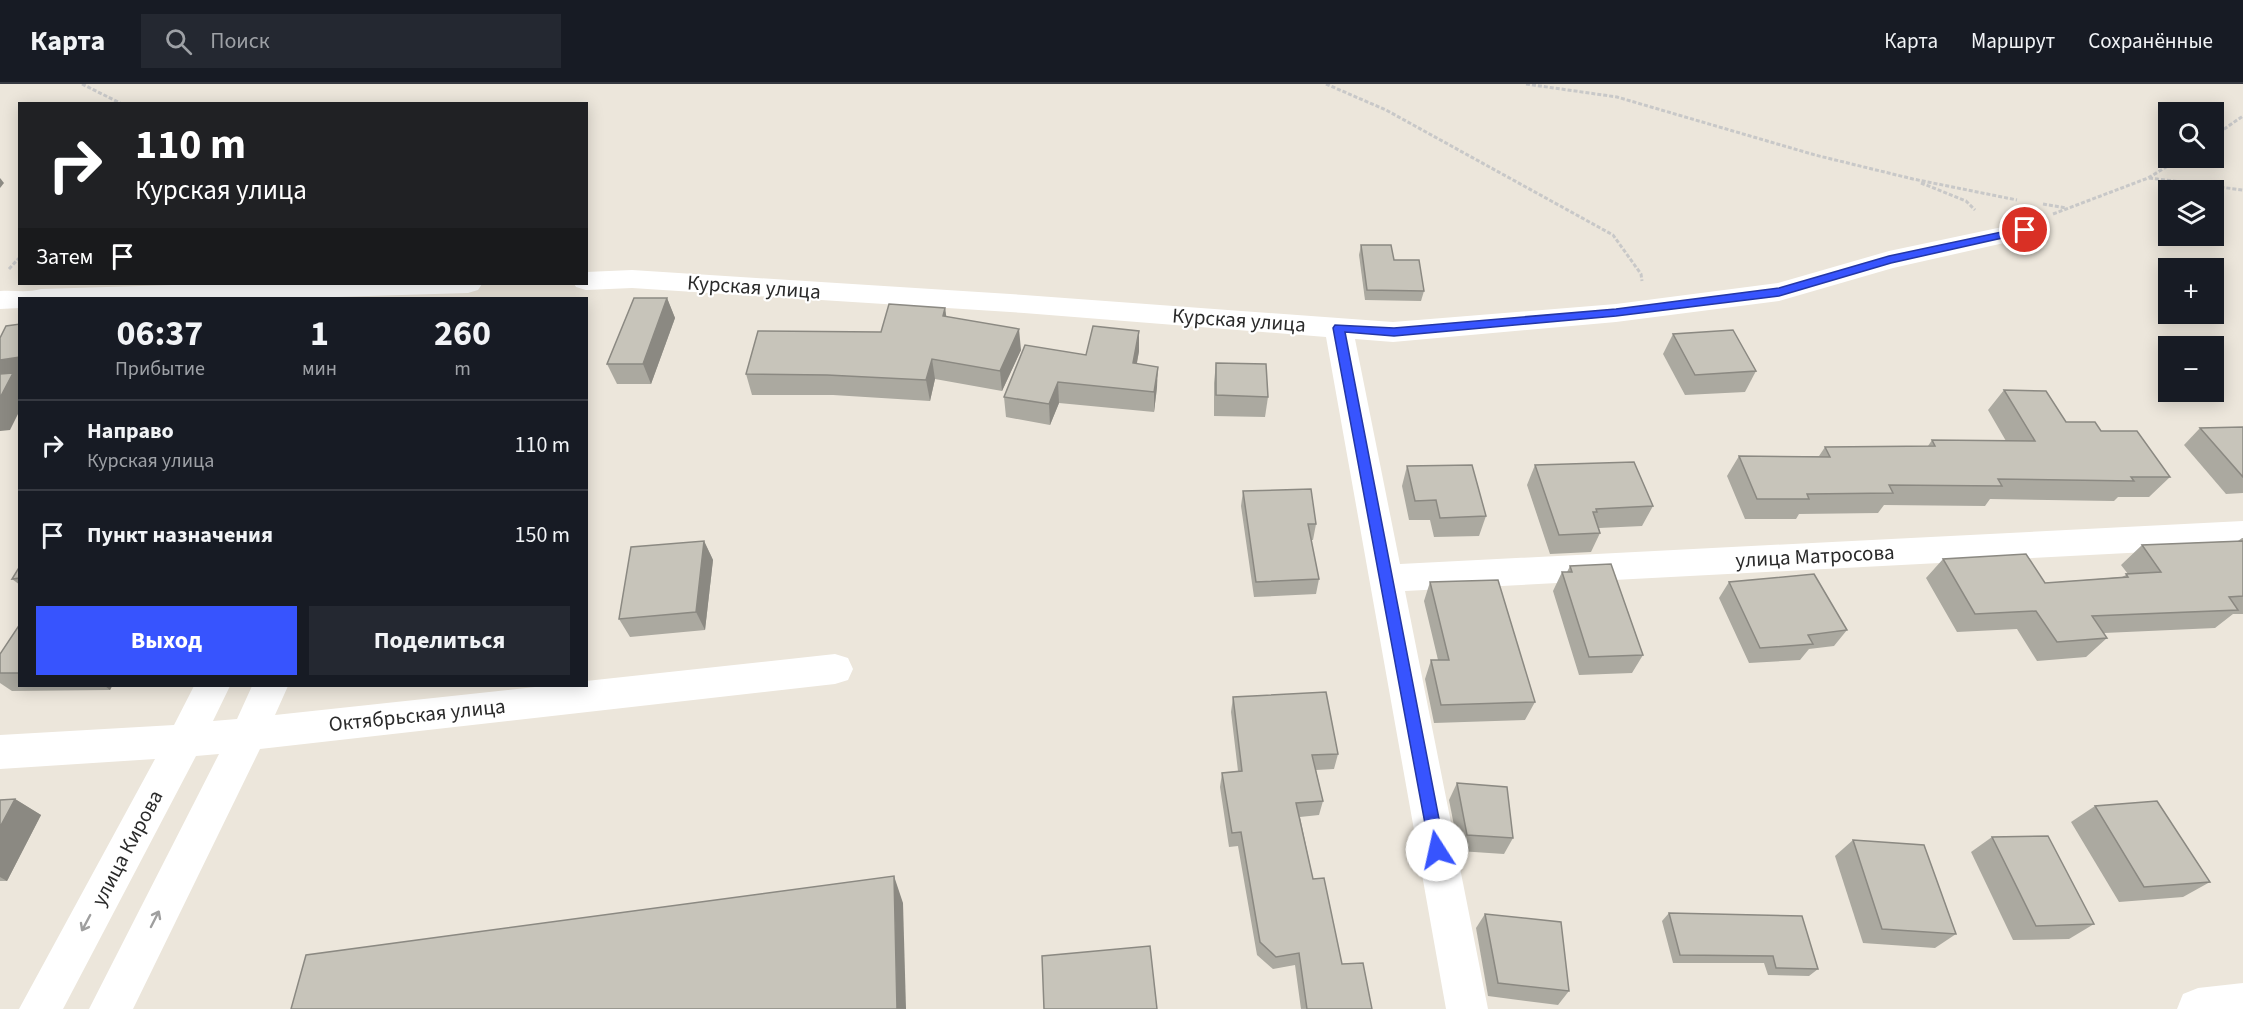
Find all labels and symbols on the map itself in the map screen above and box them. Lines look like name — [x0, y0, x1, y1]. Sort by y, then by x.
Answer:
pin — [1999, 204, 2050, 255]
street label: Курская улица — [686, 267, 822, 307]
street label: Курская улица — [1171, 300, 1307, 340]
street label: улица Матросова — [1735, 537, 1895, 575]
street label: Октябрьская улица — [327, 691, 507, 739]
street label: улица Кирова — [84, 785, 170, 911]
position arrow — [1405, 818, 1469, 882]
one-way arrow — [150, 911, 161, 929]
one-way arrow — [80, 914, 92, 931]

